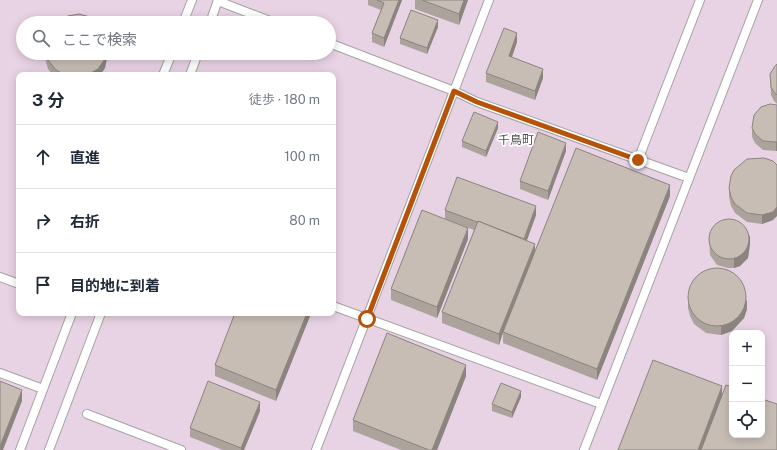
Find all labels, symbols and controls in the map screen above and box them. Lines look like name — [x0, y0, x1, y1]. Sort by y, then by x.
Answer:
search box — [16, 16, 336, 60]
icon: search — [30, 27, 52, 49]
text: ここで検索 — [62, 31, 137, 48]
text: 3 分 — [32, 90, 64, 110]
text: 徒歩 · 180 m — [249, 92, 320, 107]
district label: 千鳥町 — [498, 133, 534, 147]
icon: ahead — [32, 146, 54, 168]
text: 直進 — [70, 149, 100, 166]
text: 100 m — [284, 149, 320, 164]
route end — [629, 151, 647, 169]
icon: right — [32, 210, 54, 232]
text: 右折 — [70, 213, 100, 230]
text: 80 m — [289, 213, 320, 228]
icon: arrive — [32, 274, 54, 296]
text: 目的地に到着 — [70, 277, 160, 294]
route start — [358, 310, 376, 328]
map controls — [729, 330, 765, 438]
button: + — [729, 330, 765, 366]
button: − — [729, 366, 765, 402]
button: locate — [729, 402, 765, 438]

